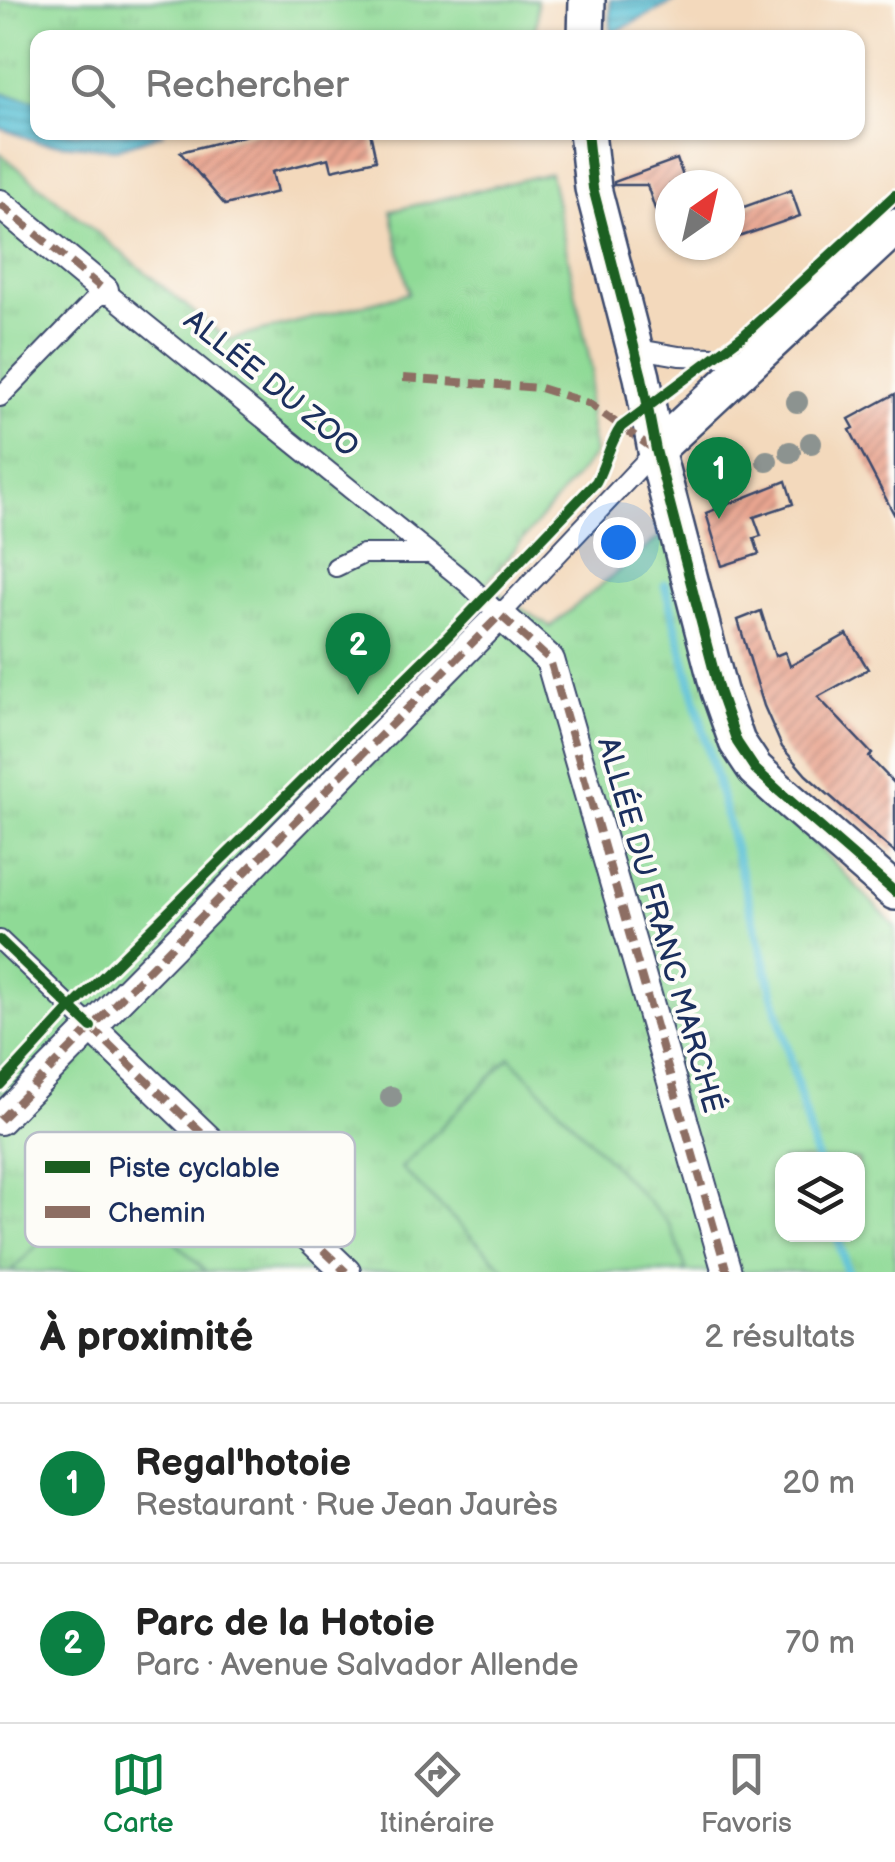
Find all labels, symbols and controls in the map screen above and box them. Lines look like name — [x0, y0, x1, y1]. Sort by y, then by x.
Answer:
search box — [30, 30, 865, 140]
icon: search — [65, 58, 120, 113]
text: Rechercher — [145, 63, 349, 108]
north arrow — [655, 170, 745, 260]
street label: ALLÉE DU ZOO — [176, 302, 366, 465]
pin: 1 — [686, 436, 752, 519]
your location — [593, 517, 644, 568]
pin: 2 — [326, 612, 390, 695]
street label: ALLÉE DU FRANC MARCHÉ — [589, 733, 732, 1117]
legend — [25, 1132, 355, 1247]
text: Piste cyclable — [108, 1152, 280, 1185]
map controls — [775, 1152, 865, 1242]
button: layers — [775, 1152, 865, 1242]
text: Chemin — [108, 1197, 206, 1230]
text: À proximité — [40, 1312, 253, 1363]
text: 2 résultats — [704, 1318, 855, 1357]
text: Regal'hotoie — [135, 1441, 351, 1486]
text: 1 — [66, 1464, 79, 1503]
text: 20 m — [782, 1464, 855, 1503]
text: Restaurant · Rue Jean Jaurès — [135, 1486, 558, 1525]
text: Parc de la Hotoie — [135, 1601, 435, 1646]
text: 2 — [63, 1624, 82, 1663]
text: 70 m — [785, 1624, 855, 1663]
text: Parc · Avenue Salvador Allende — [135, 1646, 579, 1685]
tab: Carte — [103, 1747, 174, 1840]
tab: Itinéraire — [380, 1747, 494, 1840]
tab: Favoris — [701, 1747, 792, 1840]

